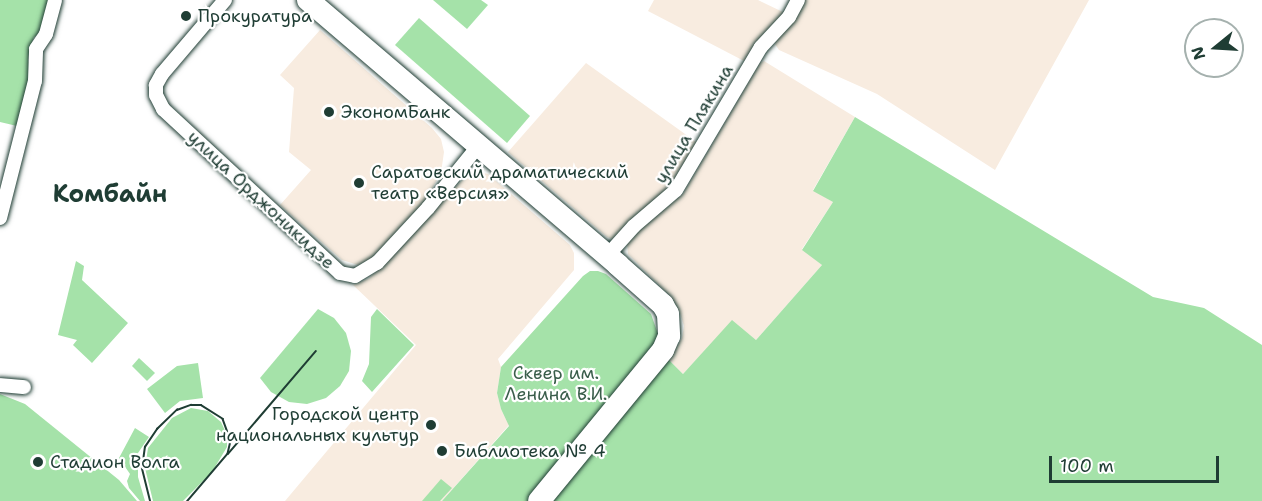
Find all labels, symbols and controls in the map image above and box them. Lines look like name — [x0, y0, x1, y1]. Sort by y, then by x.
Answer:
place label: Прокуратура — [198, 5, 312, 27]
marker: Прокуратура — [179, 9, 193, 23]
north arrow — [1184, 18, 1244, 78]
text: N — [1186, 44, 1210, 62]
street label: улица Плякина — [650, 61, 738, 187]
place label: ЭкономБанк — [341, 101, 450, 123]
marker: ЭкономБанк — [322, 105, 336, 119]
street label: улица Орджоникидзе — [183, 126, 339, 274]
place label: Саратовский драматический театр «Версия» — [371, 162, 629, 204]
marker: Саратовский драматический театр «Версия» — [352, 176, 366, 190]
district label: Комбайн — [53, 181, 167, 209]
park label: Сквер им. Ленина В.И. — [505, 363, 607, 406]
place label: Городской центр национальных культур — [216, 404, 419, 446]
marker: Городской центр национальных культур — [424, 418, 438, 432]
place label: Библиотека № 4 — [454, 440, 606, 462]
marker: Библиотека № 4 — [435, 444, 449, 458]
scale bar — [1052, 444, 1222, 482]
place label: Стадион Волга — [50, 451, 180, 473]
text: 100 m — [1060, 454, 1114, 478]
marker: Стадион Волга — [31, 455, 45, 469]

